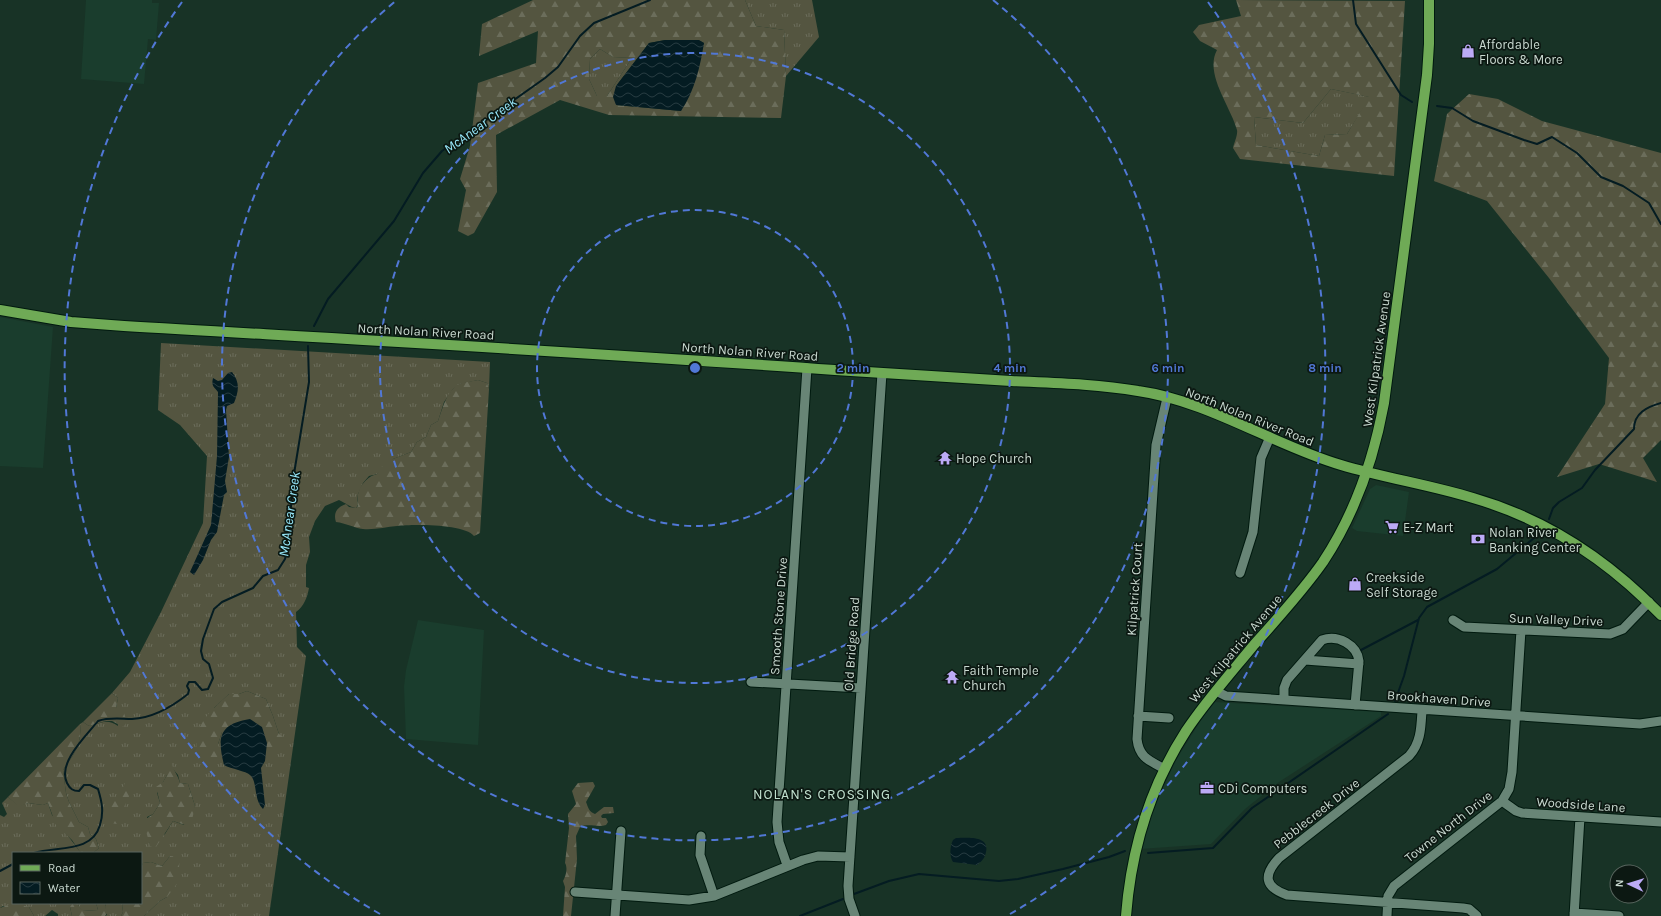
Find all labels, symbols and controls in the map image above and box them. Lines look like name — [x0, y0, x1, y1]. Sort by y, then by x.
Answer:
place label: Affordable Floors & More — [1479, 37, 1563, 67]
shop icon: Affordable Floors & More — [1460, 43, 1476, 59]
water label: McAnear Creek — [441, 93, 521, 158]
street label: West Kilpatrick Avenue — [1360, 290, 1393, 428]
street label: North Nolan River Road — [357, 320, 495, 343]
street label: North Nolan River Road — [681, 339, 819, 364]
centre of rings — [688, 361, 702, 375]
text: 2 min — [836, 361, 870, 375]
text: 4 min — [994, 361, 1026, 375]
text: 6 min — [1151, 361, 1185, 375]
text: 8 min — [1308, 361, 1342, 375]
street label: North Nolan River Road — [1183, 384, 1316, 449]
temple icon: Hope Church — [937, 450, 953, 466]
place label: Hope Church — [956, 451, 1032, 466]
water label: McAnear Creek — [275, 469, 304, 558]
supermarket icon: E-Z Mart — [1384, 519, 1400, 535]
place label: E-Z Mart — [1403, 520, 1453, 535]
place label: Nolan River Banking Center — [1489, 525, 1581, 555]
bank icon: Nolan River Banking Center — [1470, 531, 1486, 547]
street label: Kilpatrick Court — [1124, 542, 1145, 636]
street label: Smooth Stone Drive — [767, 556, 790, 675]
place label: Creekside Self Storage — [1366, 570, 1438, 600]
shop icon: Creekside Self Storage — [1347, 576, 1363, 592]
street label: West Kilpatrick Avenue — [1186, 591, 1285, 705]
street label: Old Bridge Road — [841, 597, 862, 692]
street label: Sun Valley Drive — [1509, 610, 1604, 629]
place label: Faith Temple Church — [963, 663, 1039, 693]
temple icon: Faith Temple Church — [944, 669, 960, 685]
street label: Brookhaven Drive — [1387, 687, 1492, 710]
street label: Pebblecreek Drive — [1270, 775, 1363, 852]
office icon: CDi Computers — [1199, 780, 1215, 796]
place label: CDi Computers — [1218, 781, 1307, 796]
district label: NOLAN'S CROSSING — [753, 786, 891, 803]
street label: Towne North Drive — [1402, 788, 1495, 865]
street label: Woodside Lane — [1536, 794, 1626, 815]
legend — [12, 852, 142, 904]
text: Road — [48, 861, 76, 875]
north arrow — [1609, 864, 1649, 904]
text: N — [1613, 879, 1626, 888]
text: Water — [48, 881, 81, 895]

